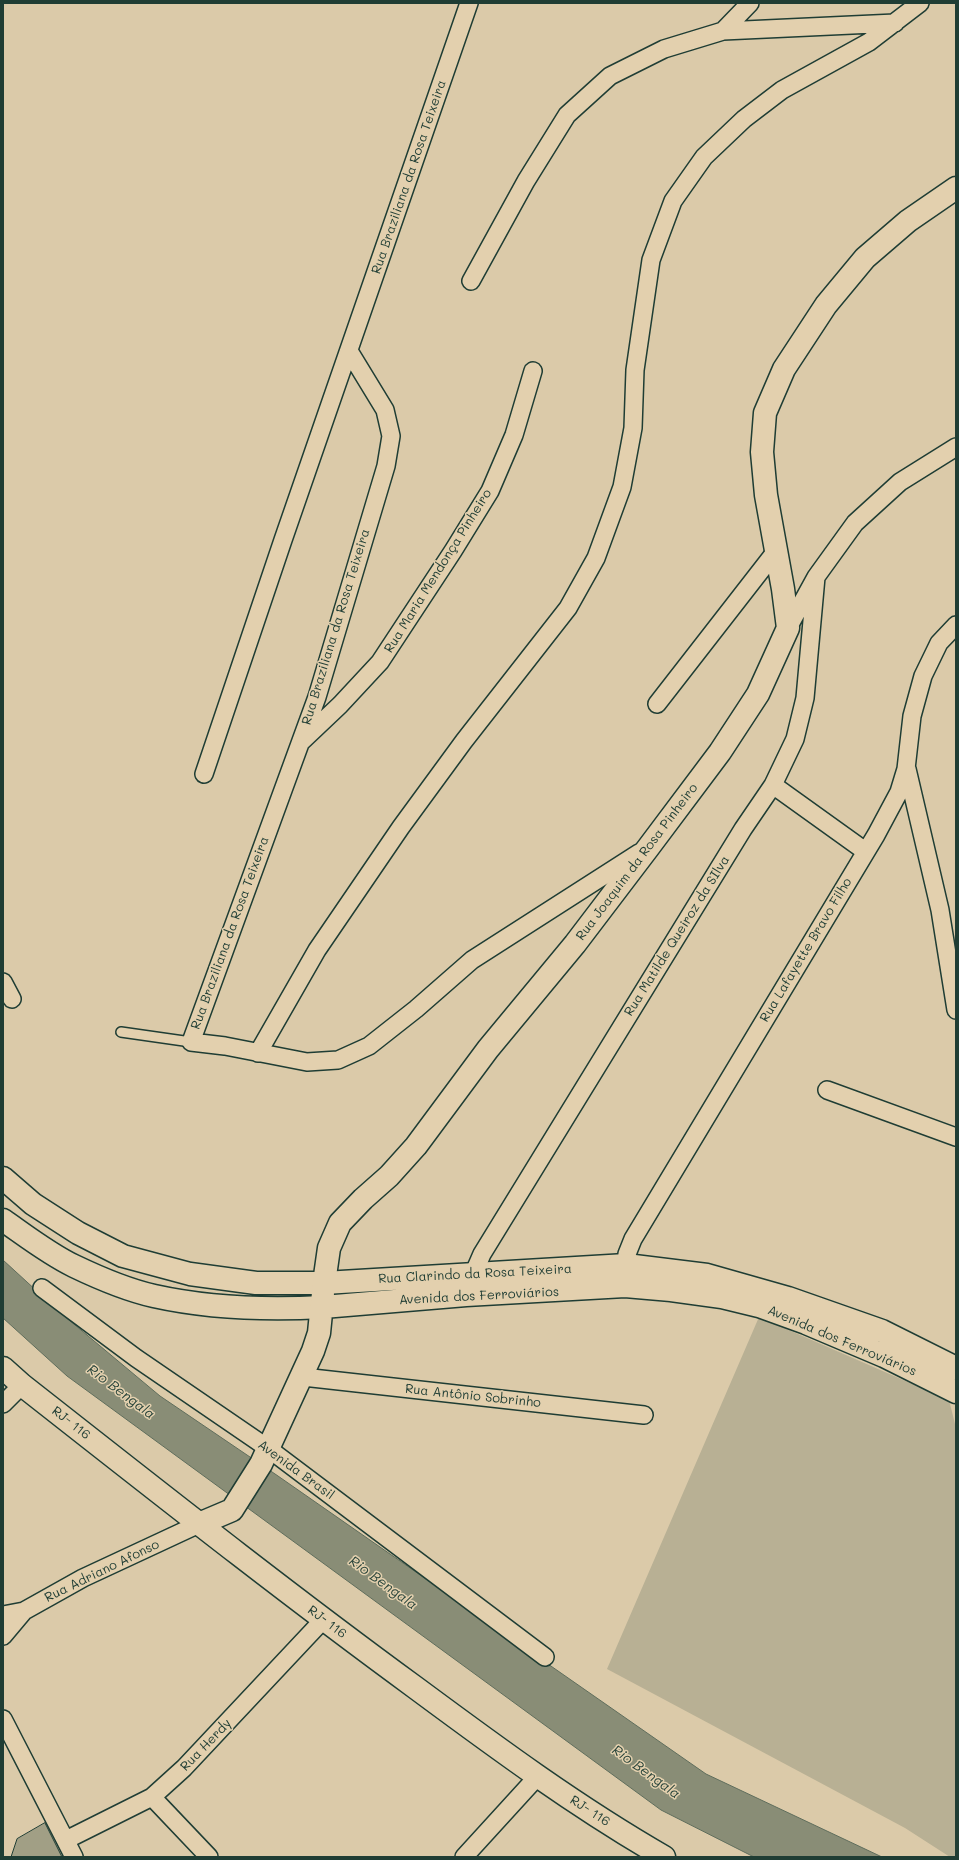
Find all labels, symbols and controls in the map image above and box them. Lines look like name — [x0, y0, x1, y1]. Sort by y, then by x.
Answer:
street label: Rua Braziliana da Rosa Teixeira — [368, 78, 450, 276]
street label: Rua Maria Mendonça Pinheiro — [381, 486, 495, 656]
street label: Rua Braziliana da Rosa Teixeira — [299, 527, 373, 727]
street label: Rua Joaquim da Rosa Pinheiro — [573, 780, 701, 944]
street label: Rua Braziliana da Rosa Teixeira — [188, 834, 272, 1032]
street label: Rua Matilde Queiroz da SIlva — [621, 853, 733, 1019]
street label: Rua Lafayette Bravo Filho — [757, 875, 855, 1025]
street label: Rua Clarindo da Rosa Teixeira — [378, 1261, 572, 1287]
street label: Avenida dos Ferroviários — [399, 1284, 559, 1308]
street label: Avenida dos Ferroviários — [765, 1303, 919, 1379]
water label: Rio Bengala — [84, 1361, 158, 1423]
street label: Rua Antônio Sobrinho — [404, 1381, 542, 1411]
street label: RJ- 116 — [49, 1403, 93, 1443]
street label: Avenida Brasil — [255, 1437, 337, 1503]
street label: Rua Adriano Afonso — [42, 1536, 162, 1606]
water label: Rio Bengala — [346, 1553, 420, 1613]
street label: RJ- 116 — [305, 1602, 349, 1642]
street label: Rua Herdy — [177, 1716, 235, 1774]
water label: Rio Bengala — [609, 1742, 683, 1802]
street label: RJ- 116 — [567, 1792, 613, 1830]

